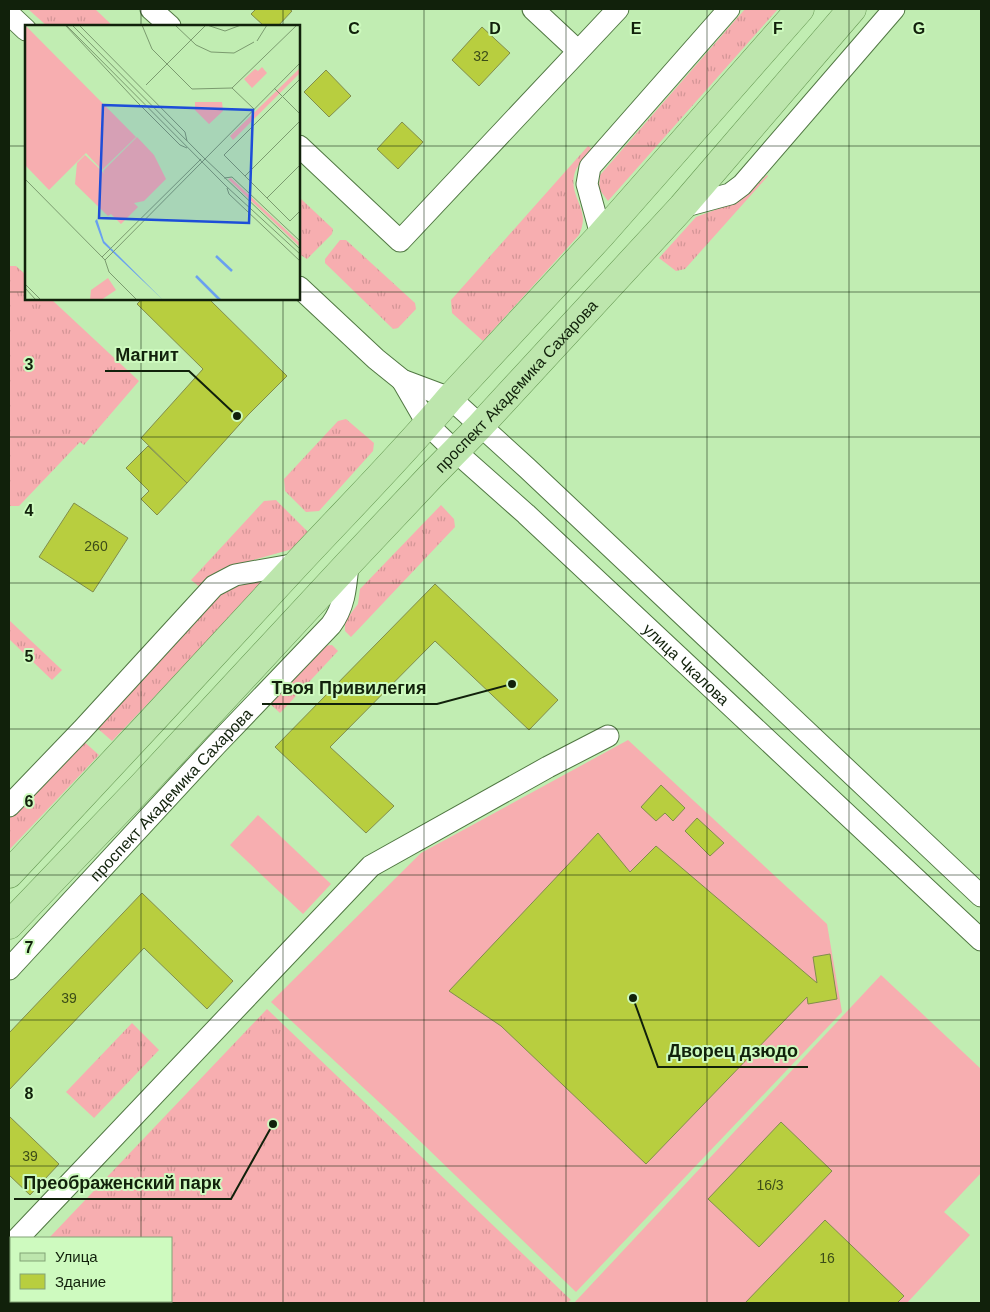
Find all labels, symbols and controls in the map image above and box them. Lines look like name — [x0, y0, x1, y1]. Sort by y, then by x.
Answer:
text: C — [348, 20, 360, 37]
text: D — [489, 20, 501, 37]
text: E — [631, 20, 642, 37]
text: F — [773, 20, 783, 37]
text: G — [913, 20, 925, 37]
inset map — [25, 25, 300, 300]
house number: 32 — [473, 48, 489, 64]
street label: проспект Академика Сахарова — [431, 296, 601, 475]
callout: Магнит — [105, 338, 189, 371]
text: Магнит — [115, 345, 179, 365]
text: 3 — [25, 356, 34, 373]
text: 4 — [25, 502, 34, 519]
house number: 260 — [84, 538, 108, 554]
street label: улица Чкалова — [640, 620, 733, 708]
text: 5 — [25, 648, 34, 665]
callout: Твоя Привилегия — [262, 671, 437, 704]
text: Твоя Привилегия — [272, 678, 426, 698]
street label: проспект Академика Сахарова — [86, 705, 255, 884]
text: 6 — [25, 793, 34, 810]
text: 7 — [25, 939, 34, 956]
house number: 39 — [61, 990, 77, 1006]
callout: Дворец дзюдо — [658, 1034, 808, 1067]
text: Дворец дзюдо — [668, 1041, 798, 1061]
text: 8 — [25, 1085, 34, 1102]
house number: 39 — [22, 1148, 38, 1164]
callout: Преображенский парк — [14, 1166, 231, 1199]
text: Преображенский парк — [23, 1173, 222, 1193]
house number: 16/3 — [756, 1177, 784, 1193]
legend — [10, 1237, 172, 1302]
text: Улица — [55, 1248, 98, 1265]
house number: 16 — [819, 1250, 835, 1266]
text: Здание — [55, 1273, 106, 1290]

